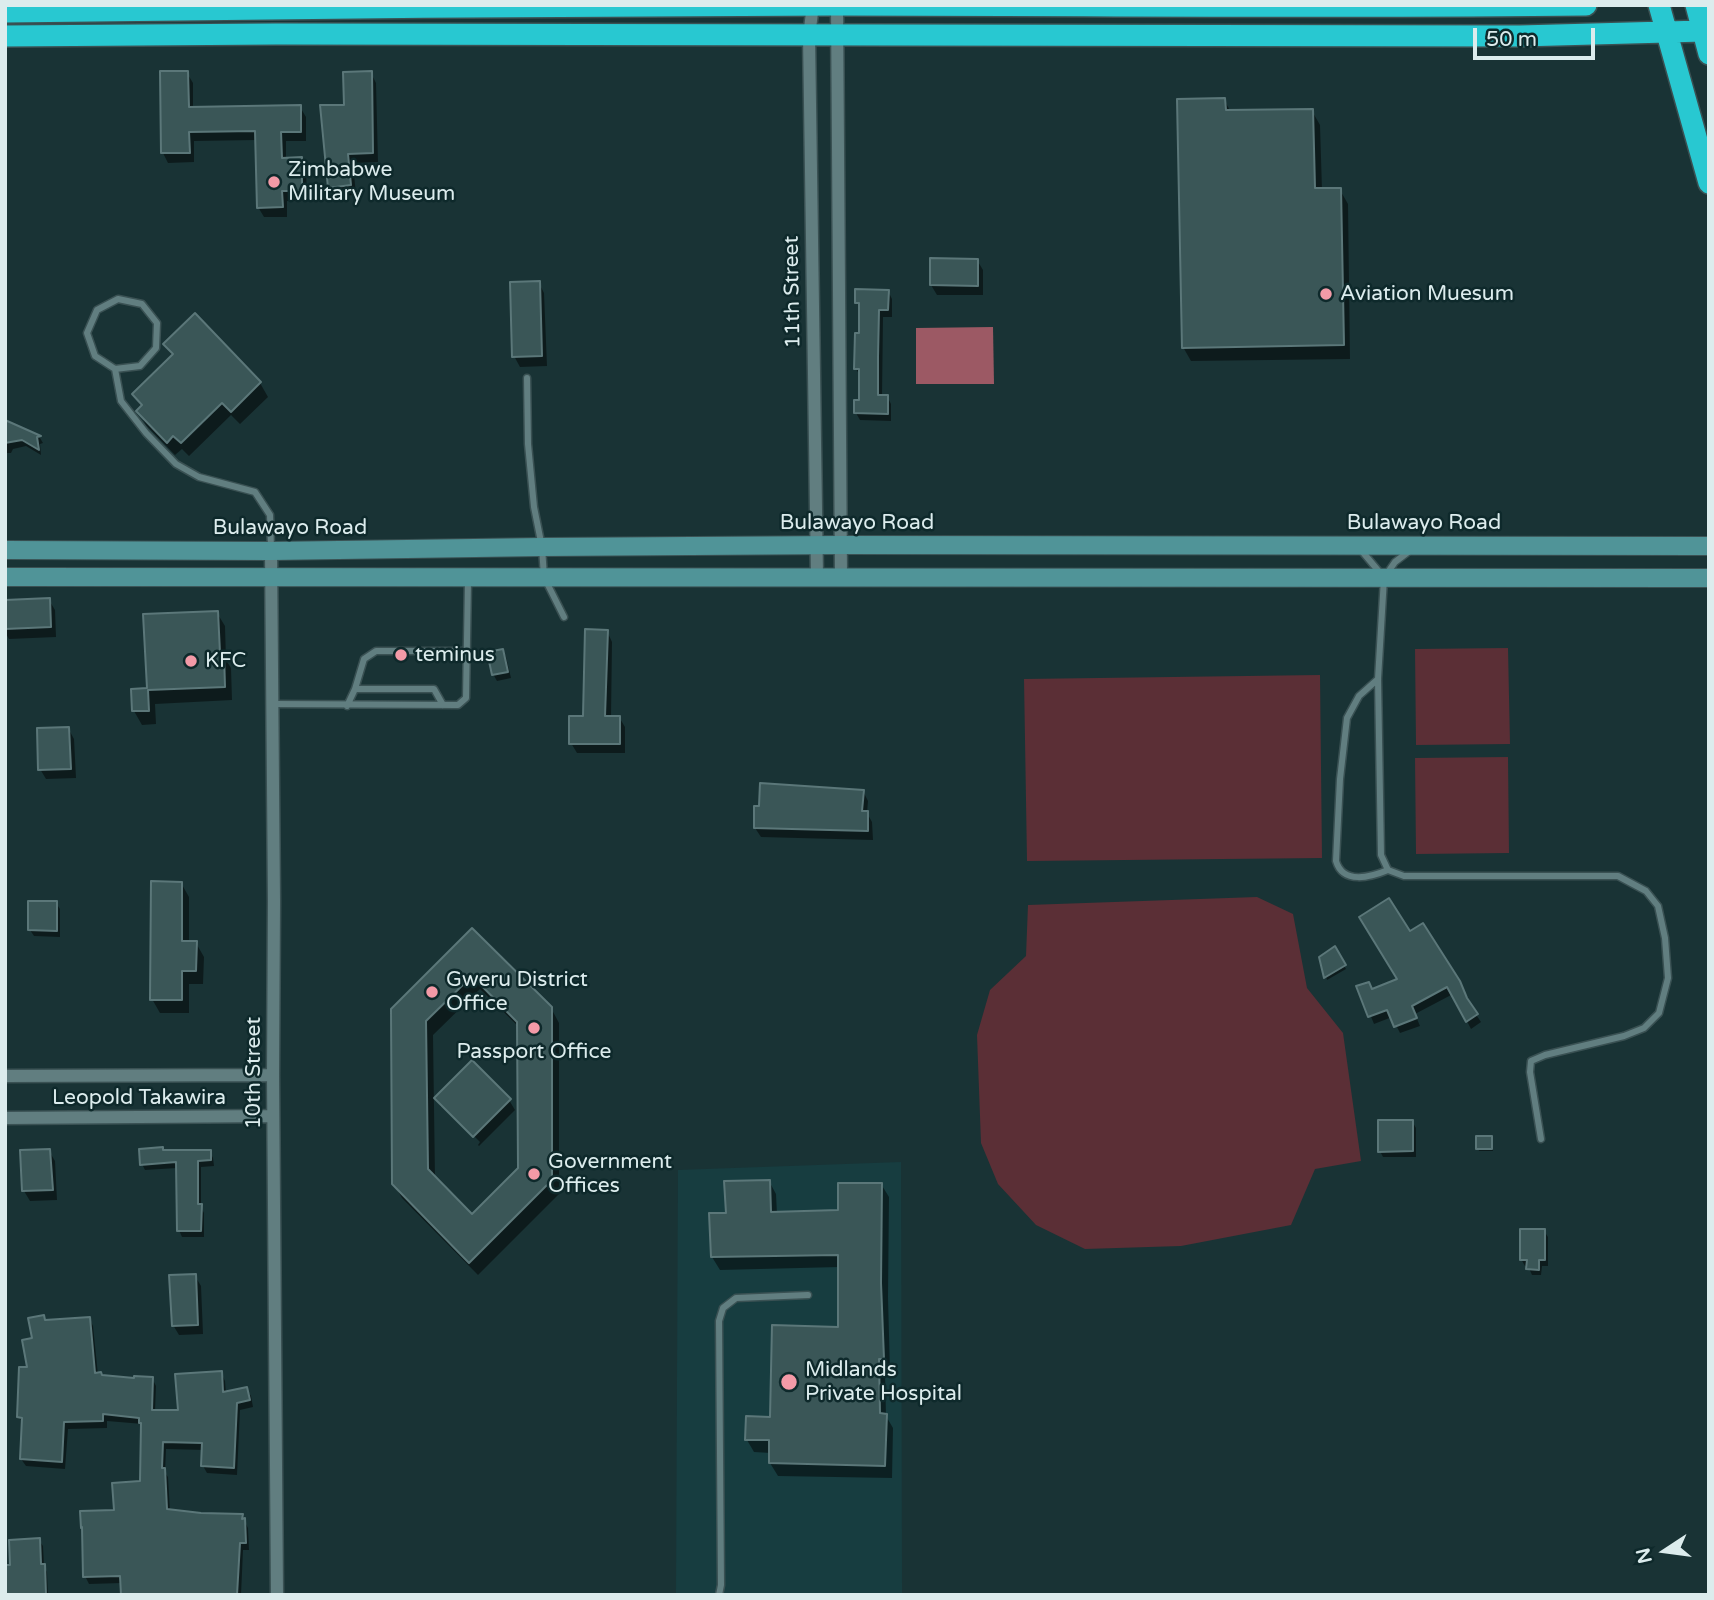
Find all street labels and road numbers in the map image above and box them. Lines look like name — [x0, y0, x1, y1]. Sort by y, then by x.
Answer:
street label: 11th Street — [779, 235, 807, 349]
street label: Bulawayo Road — [780, 510, 934, 536]
street label: Bulawayo Road — [1347, 510, 1501, 536]
street label: Bulawayo Road — [213, 515, 367, 541]
street label: 10th Street — [241, 1017, 267, 1129]
street label: Leopold Takawira — [52, 1085, 226, 1111]

